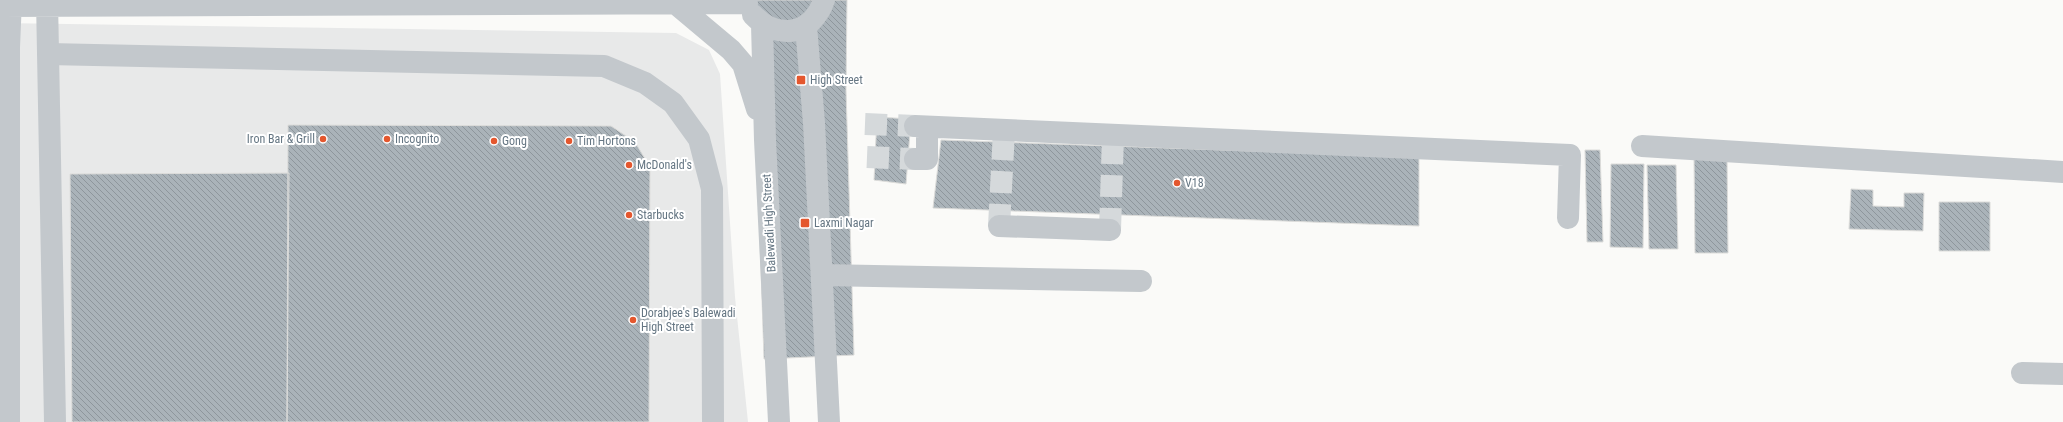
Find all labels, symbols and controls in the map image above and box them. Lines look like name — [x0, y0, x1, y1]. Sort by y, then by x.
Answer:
place label: High Street — [810, 73, 863, 87]
marker: High Street — [795, 74, 807, 86]
place label: Iron Bar & Grill — [247, 132, 315, 146]
place label: Incognito — [395, 132, 439, 146]
marker: Iron Bar & Grill — [318, 134, 328, 144]
marker: Incognito — [382, 134, 392, 144]
place label: Gong — [502, 134, 527, 148]
place label: Tim Hortons — [577, 134, 636, 148]
marker: Gong — [489, 136, 499, 146]
marker: Tim Hortons — [564, 136, 574, 146]
place label: McDonald's — [637, 158, 692, 172]
marker: McDonald's — [624, 160, 634, 170]
street label: Balewadi High Street — [759, 173, 779, 273]
place label: V18 — [1185, 176, 1204, 190]
marker: V18 — [1172, 178, 1182, 188]
place label: Starbucks — [637, 208, 684, 222]
marker: Starbucks — [624, 210, 634, 220]
place label: Laxmi Nagar — [814, 216, 874, 230]
marker: Laxmi Nagar — [799, 217, 811, 229]
place label: Dorabjee's Balewadi High Street — [641, 306, 736, 334]
marker: Dorabjee's Balewadi High Street — [628, 315, 638, 325]

